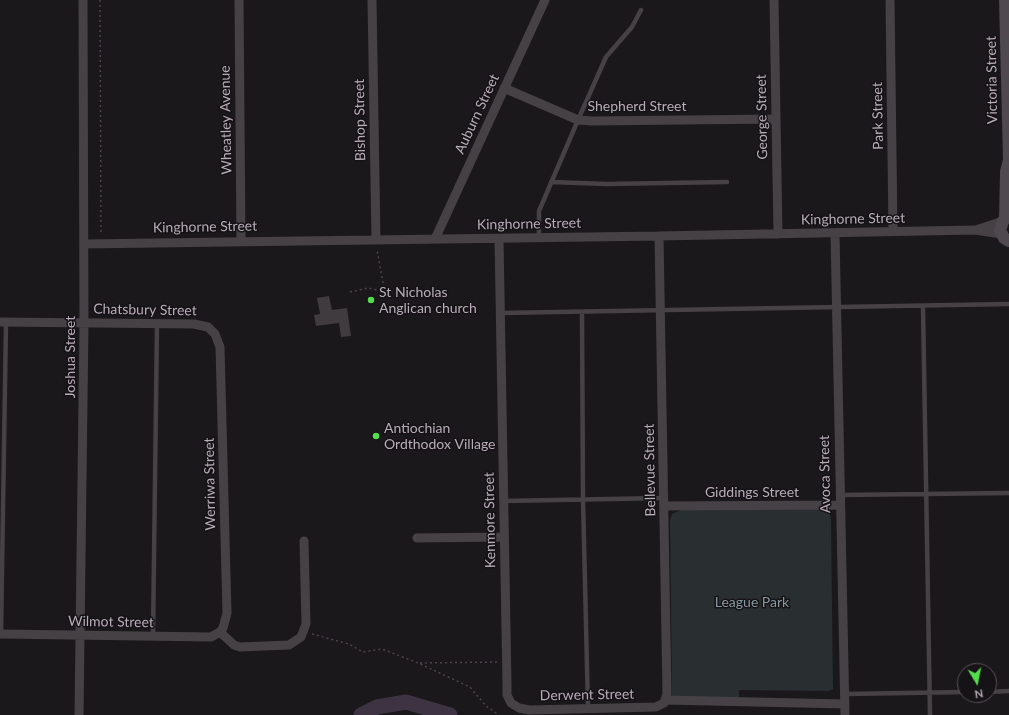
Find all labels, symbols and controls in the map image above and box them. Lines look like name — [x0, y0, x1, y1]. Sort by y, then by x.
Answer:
street label: Victoria Street — [983, 36, 1001, 124]
street label: Wheatley Avenue — [217, 65, 235, 175]
street label: Auburn Street — [451, 71, 503, 157]
street label: George Street — [753, 74, 771, 160]
street label: Bishop Street — [351, 79, 369, 161]
street label: Park Street — [869, 82, 887, 150]
street label: Shepherd Street — [588, 98, 686, 114]
street label: Kinghorne Street — [801, 210, 905, 228]
street label: Kinghorne Street — [477, 215, 581, 233]
street label: Kinghorne Street — [153, 218, 257, 236]
place label: St Nicholas Anglican church — [379, 284, 477, 316]
marker: St Nicholas Anglican church — [366, 295, 376, 305]
street label: Chatsbury Street — [93, 301, 197, 319]
street label: Joshua Street — [62, 316, 78, 398]
place label: Antiochian Ordthodox Village — [384, 420, 495, 452]
street label: Bellevue Street — [641, 423, 659, 517]
marker: Antiochian Ordthodox Village — [371, 431, 381, 441]
street label: Avoca Street — [816, 435, 834, 513]
street label: Werriwa Street — [201, 437, 219, 531]
street label: Kenmore Street — [481, 472, 499, 568]
street label: Giddings Street — [705, 484, 799, 500]
park label: League Park — [715, 594, 789, 610]
street label: Wilmot Street — [68, 613, 154, 631]
north arrow — [957, 663, 997, 703]
street label: Derwent Street — [540, 686, 634, 704]
text: N — [974, 687, 984, 701]

